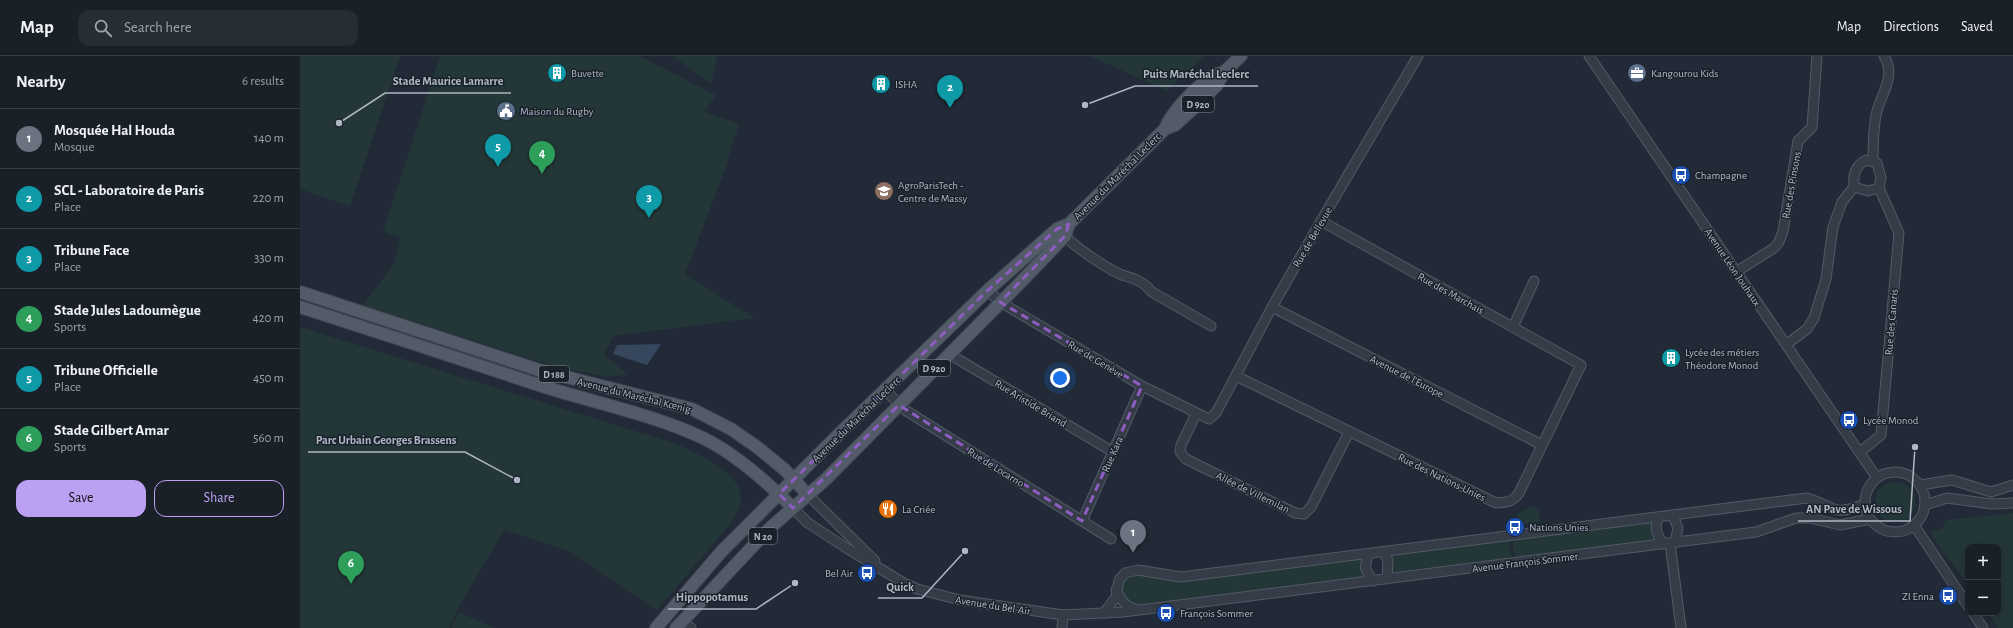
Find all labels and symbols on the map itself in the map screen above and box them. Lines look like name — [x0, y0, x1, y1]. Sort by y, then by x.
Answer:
building icon: Buvette — [546, 62, 568, 84]
callout: Puits Maréchal Leclerc — [1135, 62, 1258, 86]
office icon: Kangourou Kids — [1626, 62, 1648, 84]
place label: Buvette — [571, 68, 604, 79]
text: Puits Maréchal Leclerc — [1143, 68, 1249, 80]
place label: Kangourou Kids — [1651, 68, 1719, 79]
callout: Stade Maurice Lamarre — [385, 69, 511, 93]
building icon: ISHA — [870, 73, 892, 95]
text: Stade Maurice Lamarre — [393, 75, 504, 87]
pin: 2 — [937, 75, 963, 108]
place label: ISHA — [895, 79, 918, 90]
road number: D 920 — [1182, 96, 1214, 112]
public building icon: Maison du Rugby — [495, 100, 517, 122]
place label: Maison du Rugby — [520, 106, 594, 117]
street label: Avenue du Maréchal Leclerc — [1072, 130, 1164, 222]
pin: 5 — [485, 134, 511, 167]
pin: 4 — [529, 141, 555, 174]
street label: Rue des Pinsons — [1780, 151, 1803, 220]
bus stop icon: Champagne — [1670, 164, 1692, 186]
place label: Champagne — [1695, 170, 1747, 181]
school or university icon: AgroParisTech - Centre de Massy — [873, 180, 895, 202]
place label: AgroParisTech - Centre de Massy — [898, 180, 968, 204]
pin: 3 — [636, 185, 662, 218]
street label: Rue de Bellevue — [1291, 205, 1334, 269]
street label: Avenue Léon Jouhaux — [1702, 226, 1763, 308]
street label: Rue des Marchais — [1416, 271, 1486, 316]
street label: Rue des Canaris — [1883, 288, 1900, 356]
street label: Rue de Genève — [1066, 339, 1125, 380]
building icon: Lycée des métiers Théodore Monod — [1660, 347, 1682, 369]
place label: Lycée des métiers Théodore Monod — [1685, 347, 1759, 371]
street label: Avenue de l'Europe — [1368, 353, 1445, 400]
road number: D 920 — [918, 360, 950, 376]
road number: D 188 — [539, 366, 569, 382]
your location — [1050, 368, 1070, 388]
street label: Avenue du Maréchal Leclerc — [810, 374, 903, 464]
street label: Avenue du Maréchal Kœnig — [576, 376, 692, 415]
street label: Rue Aristide Briand — [993, 378, 1069, 429]
bus stop icon: Lycée Monod — [1838, 409, 1860, 431]
place label: Lycée Monod — [1863, 415, 1919, 426]
callout: Parc Urbain Georges Brassens — [308, 428, 465, 452]
text: Parc Urbain Georges Brassens — [316, 434, 457, 446]
street label: Rue Kara — [1100, 435, 1125, 474]
street label: Rue de Locarno — [965, 446, 1026, 489]
street label: Rue des Nations-Unies — [1396, 452, 1487, 503]
street label: Allée de Villemilan — [1214, 470, 1291, 515]
callout: AN Pave de Wissous — [1798, 497, 1910, 521]
restaurant icon: La Criée — [877, 498, 899, 520]
text: AN Pave de Wissous — [1806, 503, 1902, 515]
place label: La Criée — [902, 504, 935, 515]
bus stop icon: Nations Unies — [1504, 516, 1526, 538]
pin: 1 — [1120, 520, 1146, 553]
place label: Nations Unies — [1529, 522, 1589, 533]
road number: N 20 — [749, 528, 777, 544]
street label: Avenue François Sommer — [1471, 550, 1579, 574]
pin: 6 — [338, 551, 364, 584]
bus stop icon: Bel Air — [856, 562, 878, 584]
place label: Bel Air — [825, 568, 853, 579]
callout: Quick — [878, 574, 922, 598]
text: Quick — [886, 581, 914, 594]
callout: Hippopotamus — [668, 585, 756, 609]
bus stop icon: ZI Enna — [1937, 585, 1959, 607]
text: Hippopotamus — [676, 591, 749, 603]
place label: ZI Enna — [1902, 591, 1934, 602]
street label: Avenue du Bel-Air — [955, 594, 1032, 617]
bus stop icon: François Sommer — [1155, 602, 1177, 624]
place label: François Sommer — [1180, 608, 1253, 619]

